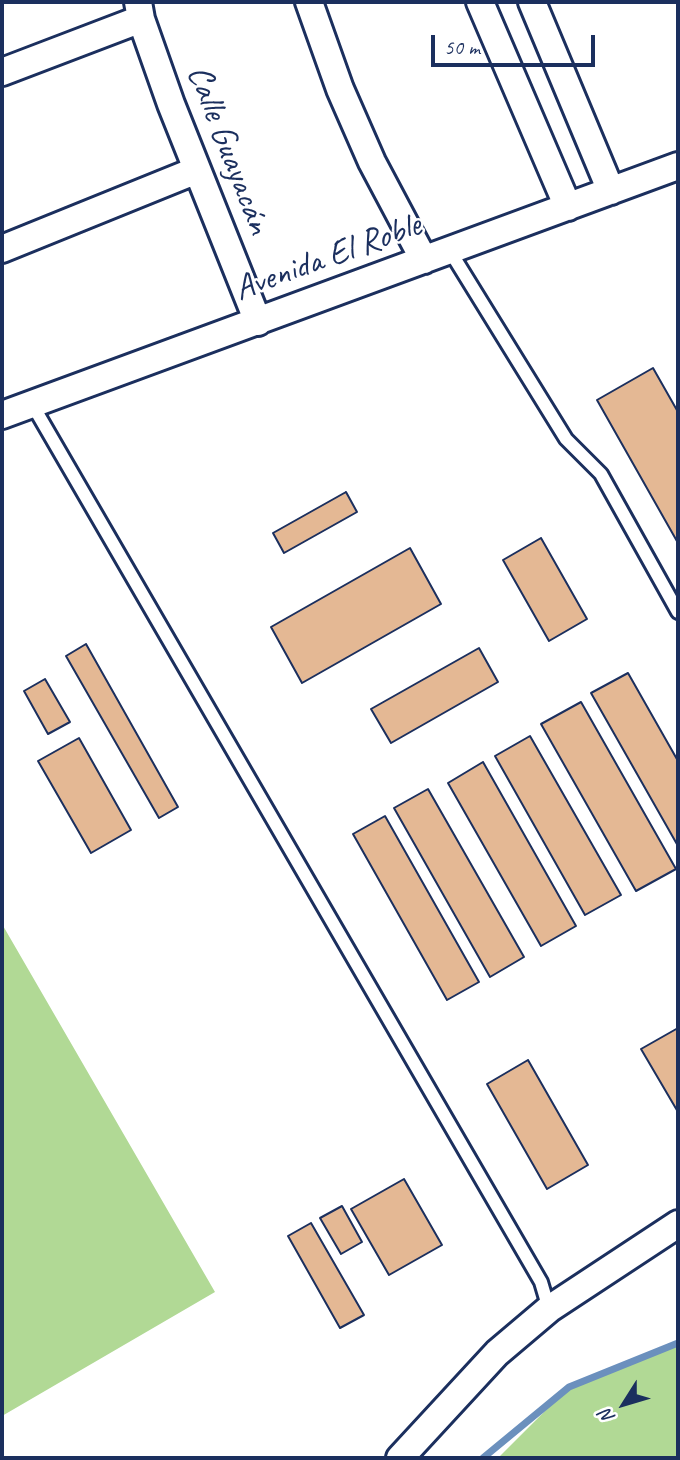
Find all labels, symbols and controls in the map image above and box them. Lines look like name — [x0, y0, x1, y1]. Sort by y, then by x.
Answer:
scale bar — [435, 21, 600, 65]
text: 50 m — [444, 34, 480, 60]
street label: Calle Guayacán — [177, 60, 279, 240]
street label: Avenida El Roble — [229, 205, 427, 311]
north arrow — [589, 1369, 659, 1439]
text: N — [594, 1405, 620, 1429]

